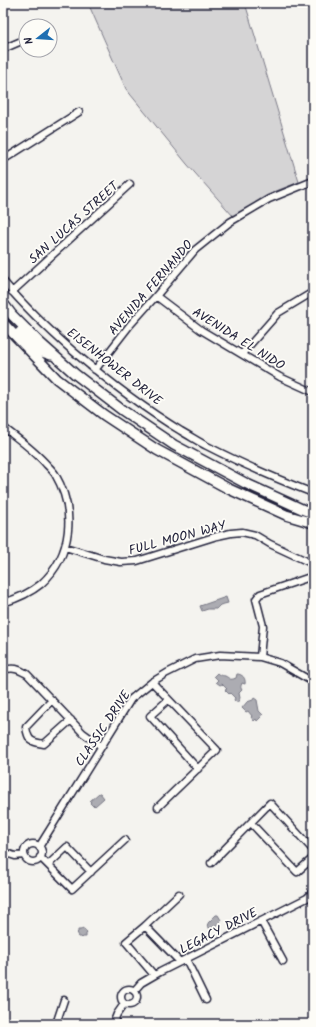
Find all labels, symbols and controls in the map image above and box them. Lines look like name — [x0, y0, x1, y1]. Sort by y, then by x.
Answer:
north arrow — [18, 18, 58, 58]
text: N — [20, 35, 39, 47]
street label: SAN LUCAS STREET — [24, 176, 125, 269]
street label: AVENIDA FERNANDO — [104, 236, 199, 340]
street label: AVENIDA EL NIDO — [188, 302, 289, 376]
street label: EISENHOWER DRIVE — [62, 323, 167, 412]
street label: FULL MOON WAY — [126, 515, 229, 561]
street label: CLASSIC DRIVE — [70, 686, 137, 771]
street label: LEGACY DRIVE — [176, 902, 262, 960]

